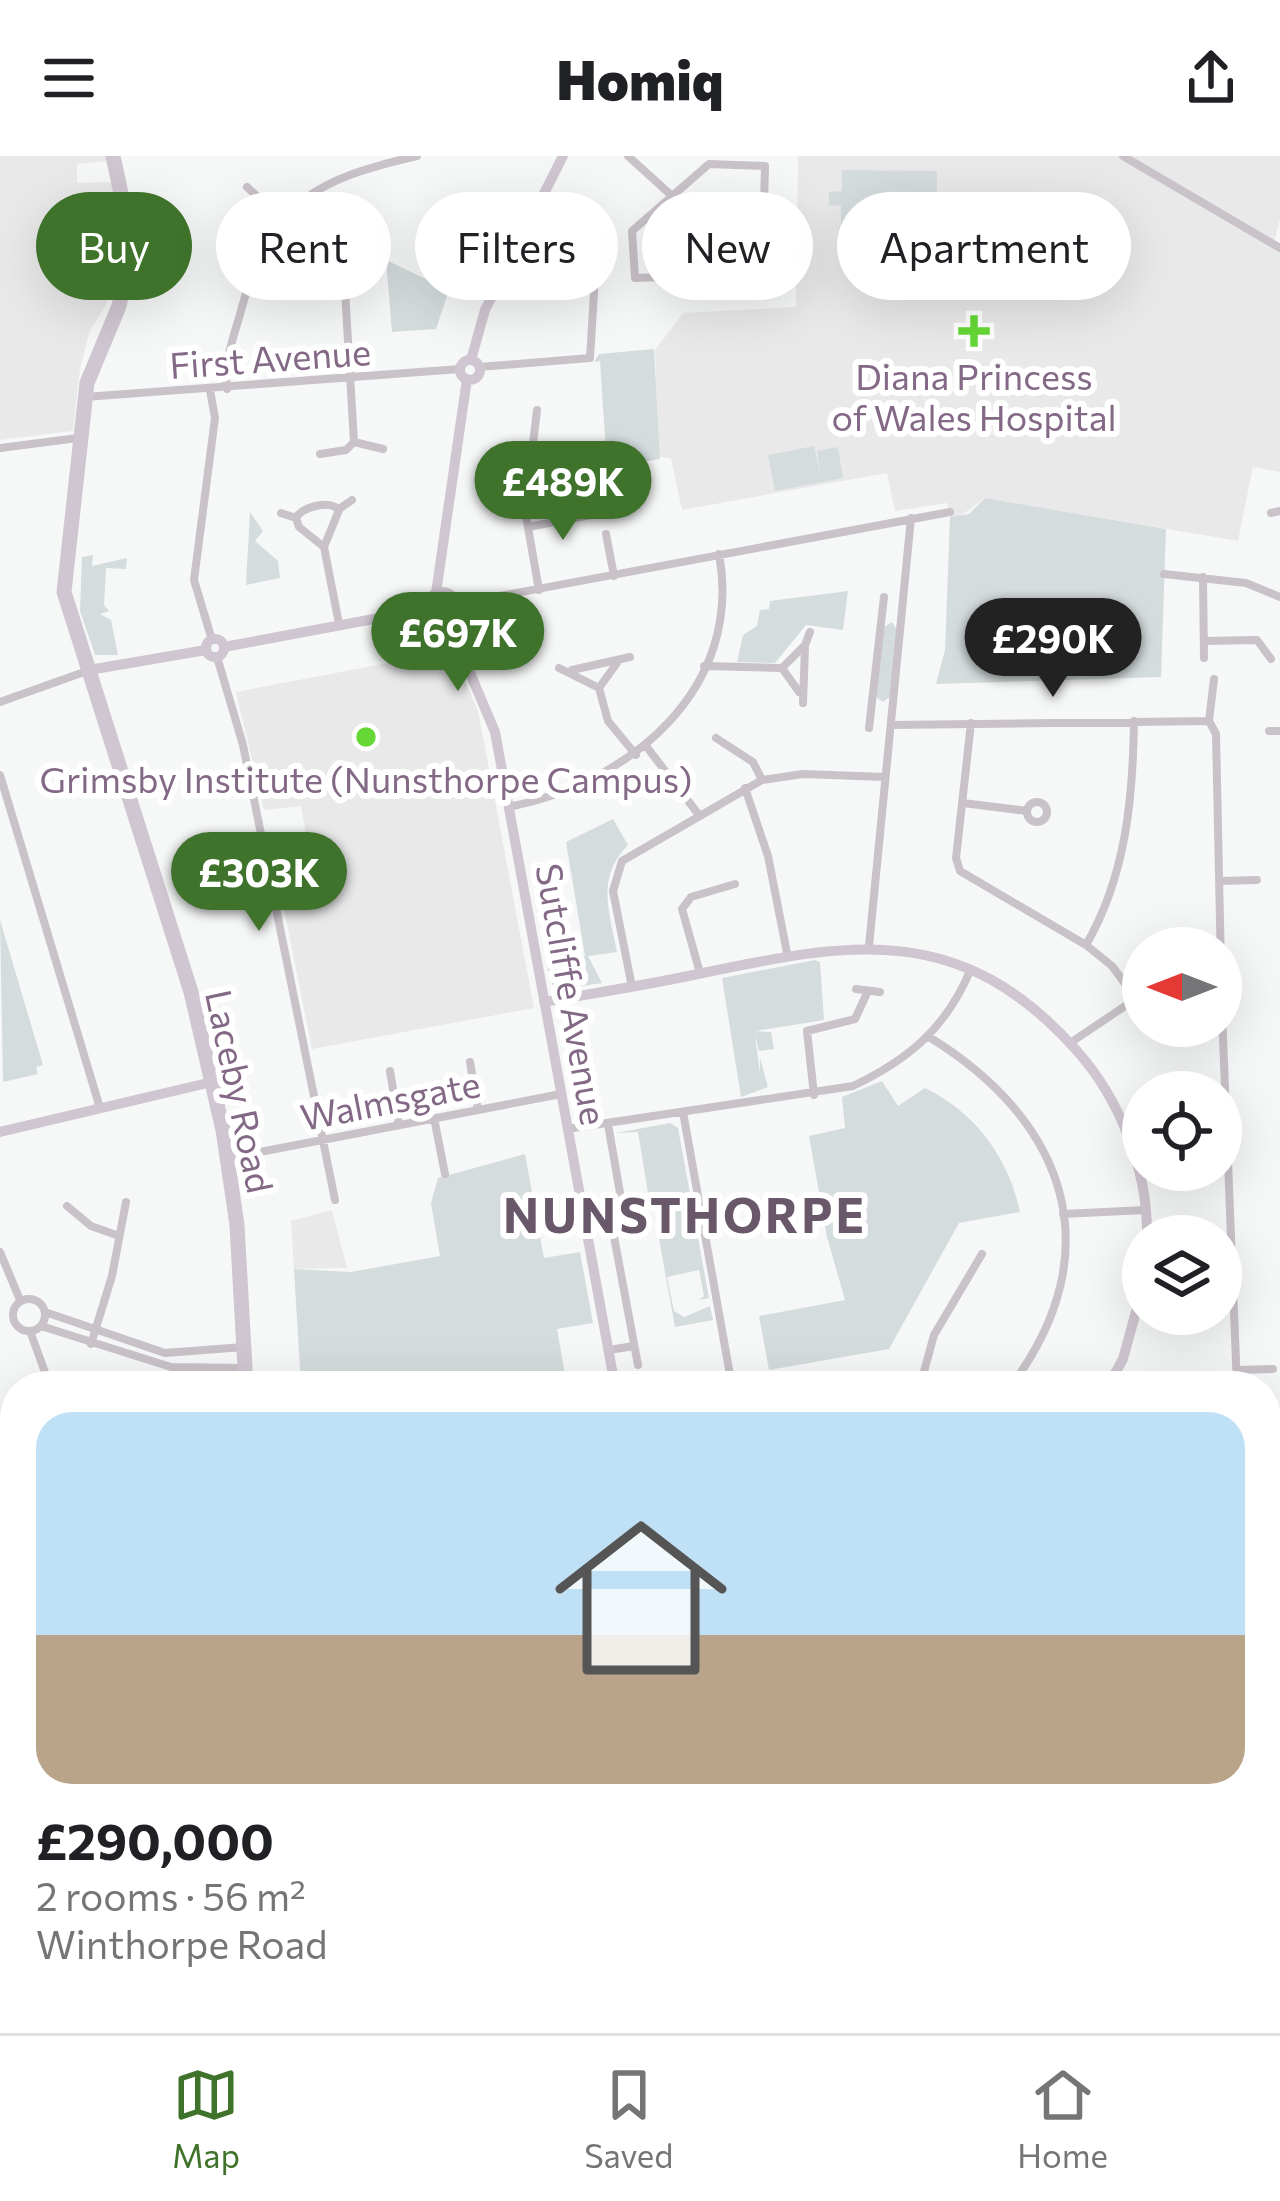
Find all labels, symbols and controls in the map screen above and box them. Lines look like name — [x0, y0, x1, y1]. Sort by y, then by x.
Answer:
icon: menu — [36, 45, 102, 111]
text: Homiq — [556, 45, 724, 111]
icon: share — [1178, 45, 1244, 111]
chip: Buy — [36, 192, 192, 300]
chip: Rent — [216, 192, 391, 300]
chip: Filters — [415, 192, 618, 300]
chip: New — [642, 192, 813, 300]
chip: Apartment — [837, 192, 1131, 300]
marker: Diana Princess of Wales Hospital — [958, 315, 990, 347]
street label: First Avenue — [168, 328, 372, 386]
place label: Diana Princess of Wales Hospital — [831, 353, 1117, 438]
pin: £489K — [479, 441, 647, 543]
text: £489K — [501, 456, 625, 504]
pin: £697K — [374, 592, 542, 694]
pin: £290K — [969, 598, 1137, 700]
text: £697K — [398, 607, 518, 655]
text: £290K — [992, 613, 1114, 661]
marker: Grimsby Institute (Nunsthorpe Campus) — [353, 724, 379, 750]
place label: Grimsby Institute (Nunsthorpe Campus) — [40, 756, 692, 800]
pin: £303K — [175, 832, 343, 934]
text: £303K — [198, 847, 320, 895]
street label: Sutcliffe Avenue — [528, 860, 618, 1128]
north arrow — [1122, 927, 1242, 1047]
map controls — [1122, 927, 1242, 1335]
street label: Laceby Road — [198, 985, 284, 1197]
street label: Walmsgate — [296, 1060, 484, 1138]
button: locate — [1122, 1071, 1242, 1191]
district label: NUNSTHORPE — [503, 1184, 867, 1243]
button: layers — [1122, 1215, 1242, 1335]
icon: home — [533, 1490, 749, 1706]
text: £290,000 — [36, 1808, 274, 1871]
text: 2 rooms · 56 m² — [36, 1871, 306, 1919]
text: Winthorpe Road — [36, 1919, 328, 1967]
tab: Map — [172, 2062, 240, 2175]
tab: Saved — [584, 2062, 673, 2175]
tab: Home — [1017, 2062, 1108, 2175]

